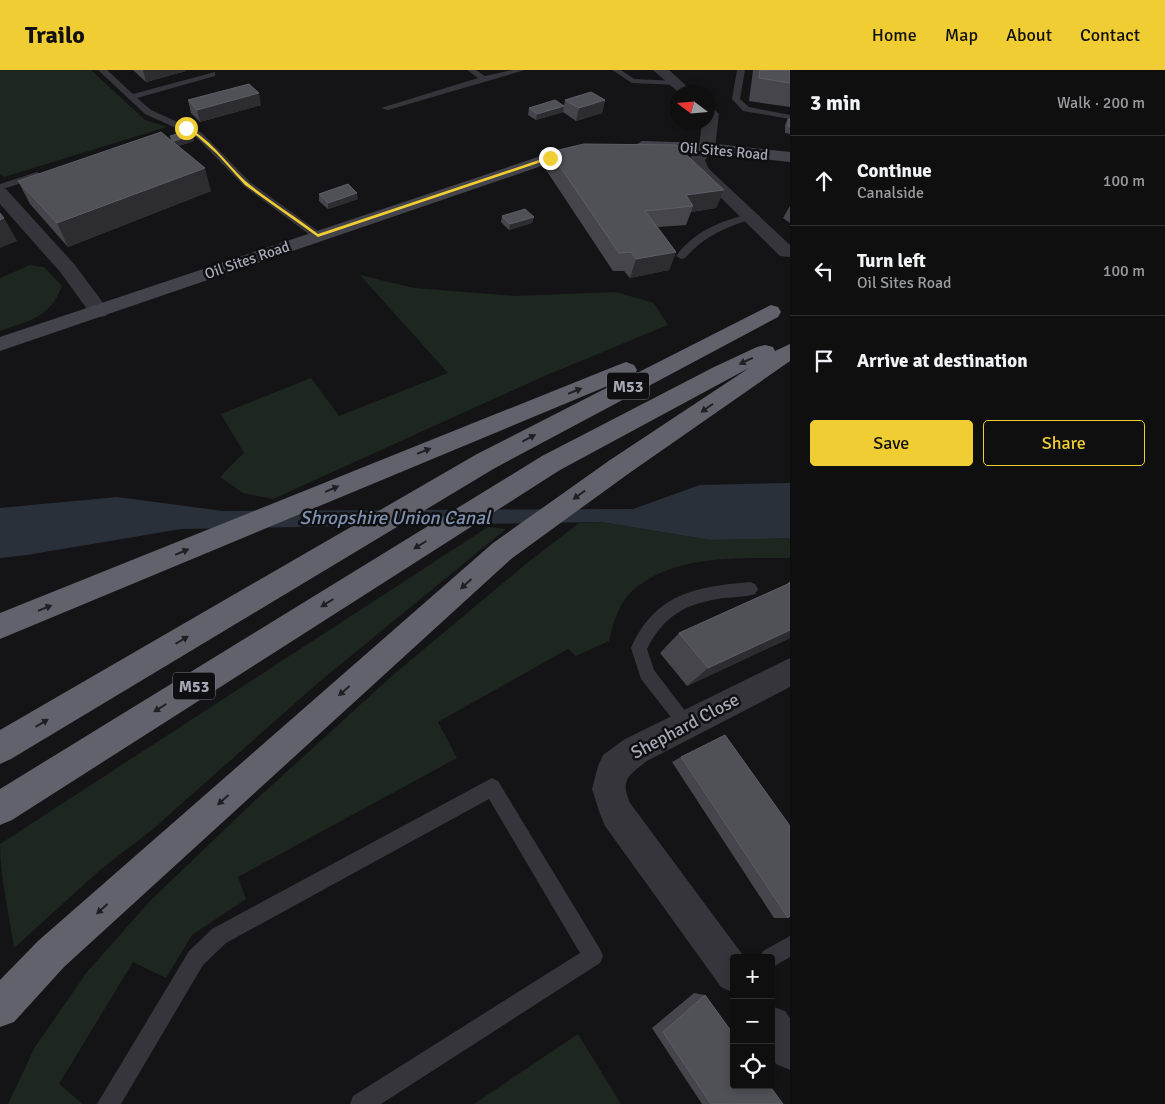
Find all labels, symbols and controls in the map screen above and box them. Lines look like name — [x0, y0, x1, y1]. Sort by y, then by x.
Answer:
text: Trailo — [25, 20, 85, 50]
text: Home — [872, 24, 917, 46]
text: Map — [945, 24, 978, 46]
text: About — [1006, 24, 1052, 46]
text: Contact — [1080, 24, 1140, 46]
north arrow — [670, 85, 715, 130]
text: 3 min — [810, 90, 861, 116]
text: Walk · 200 m — [1057, 93, 1145, 113]
route start — [175, 117, 198, 140]
street label: Oil Sites Road — [679, 138, 769, 164]
route end — [539, 147, 562, 170]
text: Continue — [857, 159, 932, 183]
icon: ahead — [810, 167, 838, 195]
text: 100 m — [1103, 171, 1145, 191]
text: Canalside — [857, 183, 924, 203]
street label: Oil Sites Road — [202, 237, 292, 283]
text: Turn left — [857, 249, 926, 273]
icon: left — [810, 257, 838, 285]
text: 100 m — [1103, 261, 1145, 281]
text: Oil Sites Road — [857, 273, 952, 293]
icon: arrive — [810, 347, 838, 375]
text: Arrive at destination — [857, 349, 1028, 373]
one-way arrow — [739, 357, 753, 365]
road number: M53 — [607, 372, 649, 400]
one-way arrow — [568, 387, 583, 395]
one-way arrow — [700, 403, 713, 413]
button: Save — [810, 420, 973, 466]
button: Share — [983, 420, 1145, 466]
one-way arrow — [522, 434, 537, 442]
one-way arrow — [417, 447, 431, 455]
one-way arrow — [325, 485, 339, 493]
one-way arrow — [573, 490, 586, 501]
water label: Shropshire Union Canal — [300, 506, 492, 530]
one-way arrow — [414, 540, 427, 549]
one-way arrow — [174, 547, 189, 555]
one-way arrow — [460, 578, 472, 590]
one-way arrow — [321, 598, 334, 607]
one-way arrow — [38, 604, 53, 612]
one-way arrow — [175, 635, 188, 644]
road number: M53 — [173, 672, 215, 700]
one-way arrow — [338, 686, 351, 697]
street label: Shephard Close — [627, 688, 743, 764]
one-way arrow — [154, 703, 167, 712]
one-way arrow — [35, 718, 48, 727]
one-way arrow — [218, 794, 230, 806]
one-way arrow — [96, 903, 109, 914]
map controls — [730, 954, 775, 1089]
button: + — [730, 954, 775, 999]
button: − — [730, 999, 775, 1044]
button: locate — [730, 1044, 775, 1089]

